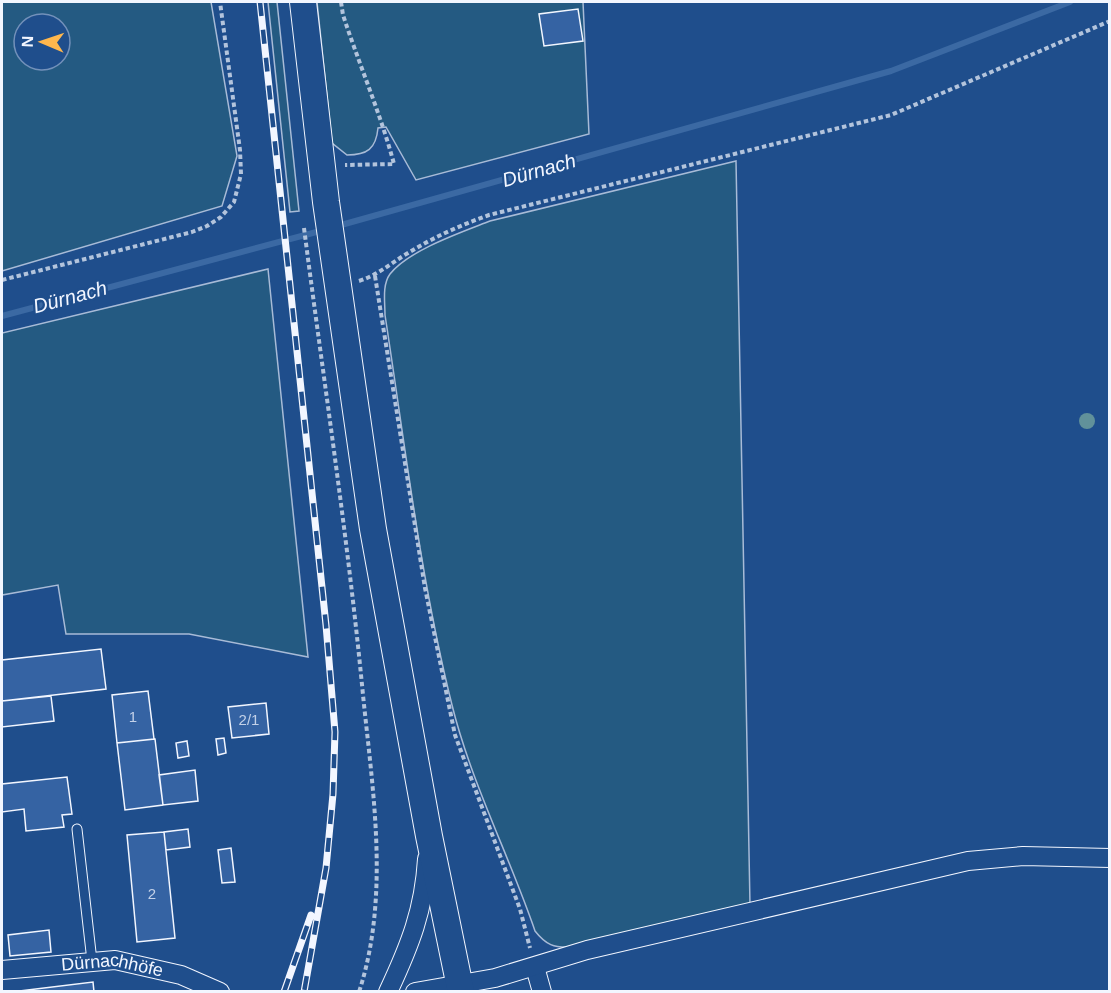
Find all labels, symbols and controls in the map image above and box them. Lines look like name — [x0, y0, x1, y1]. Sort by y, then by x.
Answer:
north arrow — [12, 12, 72, 72]
text: N — [19, 35, 36, 48]
water label: Dürnach — [500, 149, 578, 191]
water label: Dürnach — [31, 277, 109, 317]
house number: 1 — [129, 708, 137, 725]
house number: 2/1 — [239, 711, 259, 728]
house number: 2 — [148, 885, 156, 902]
street label: Dürnachhöfe — [60, 950, 165, 981]

